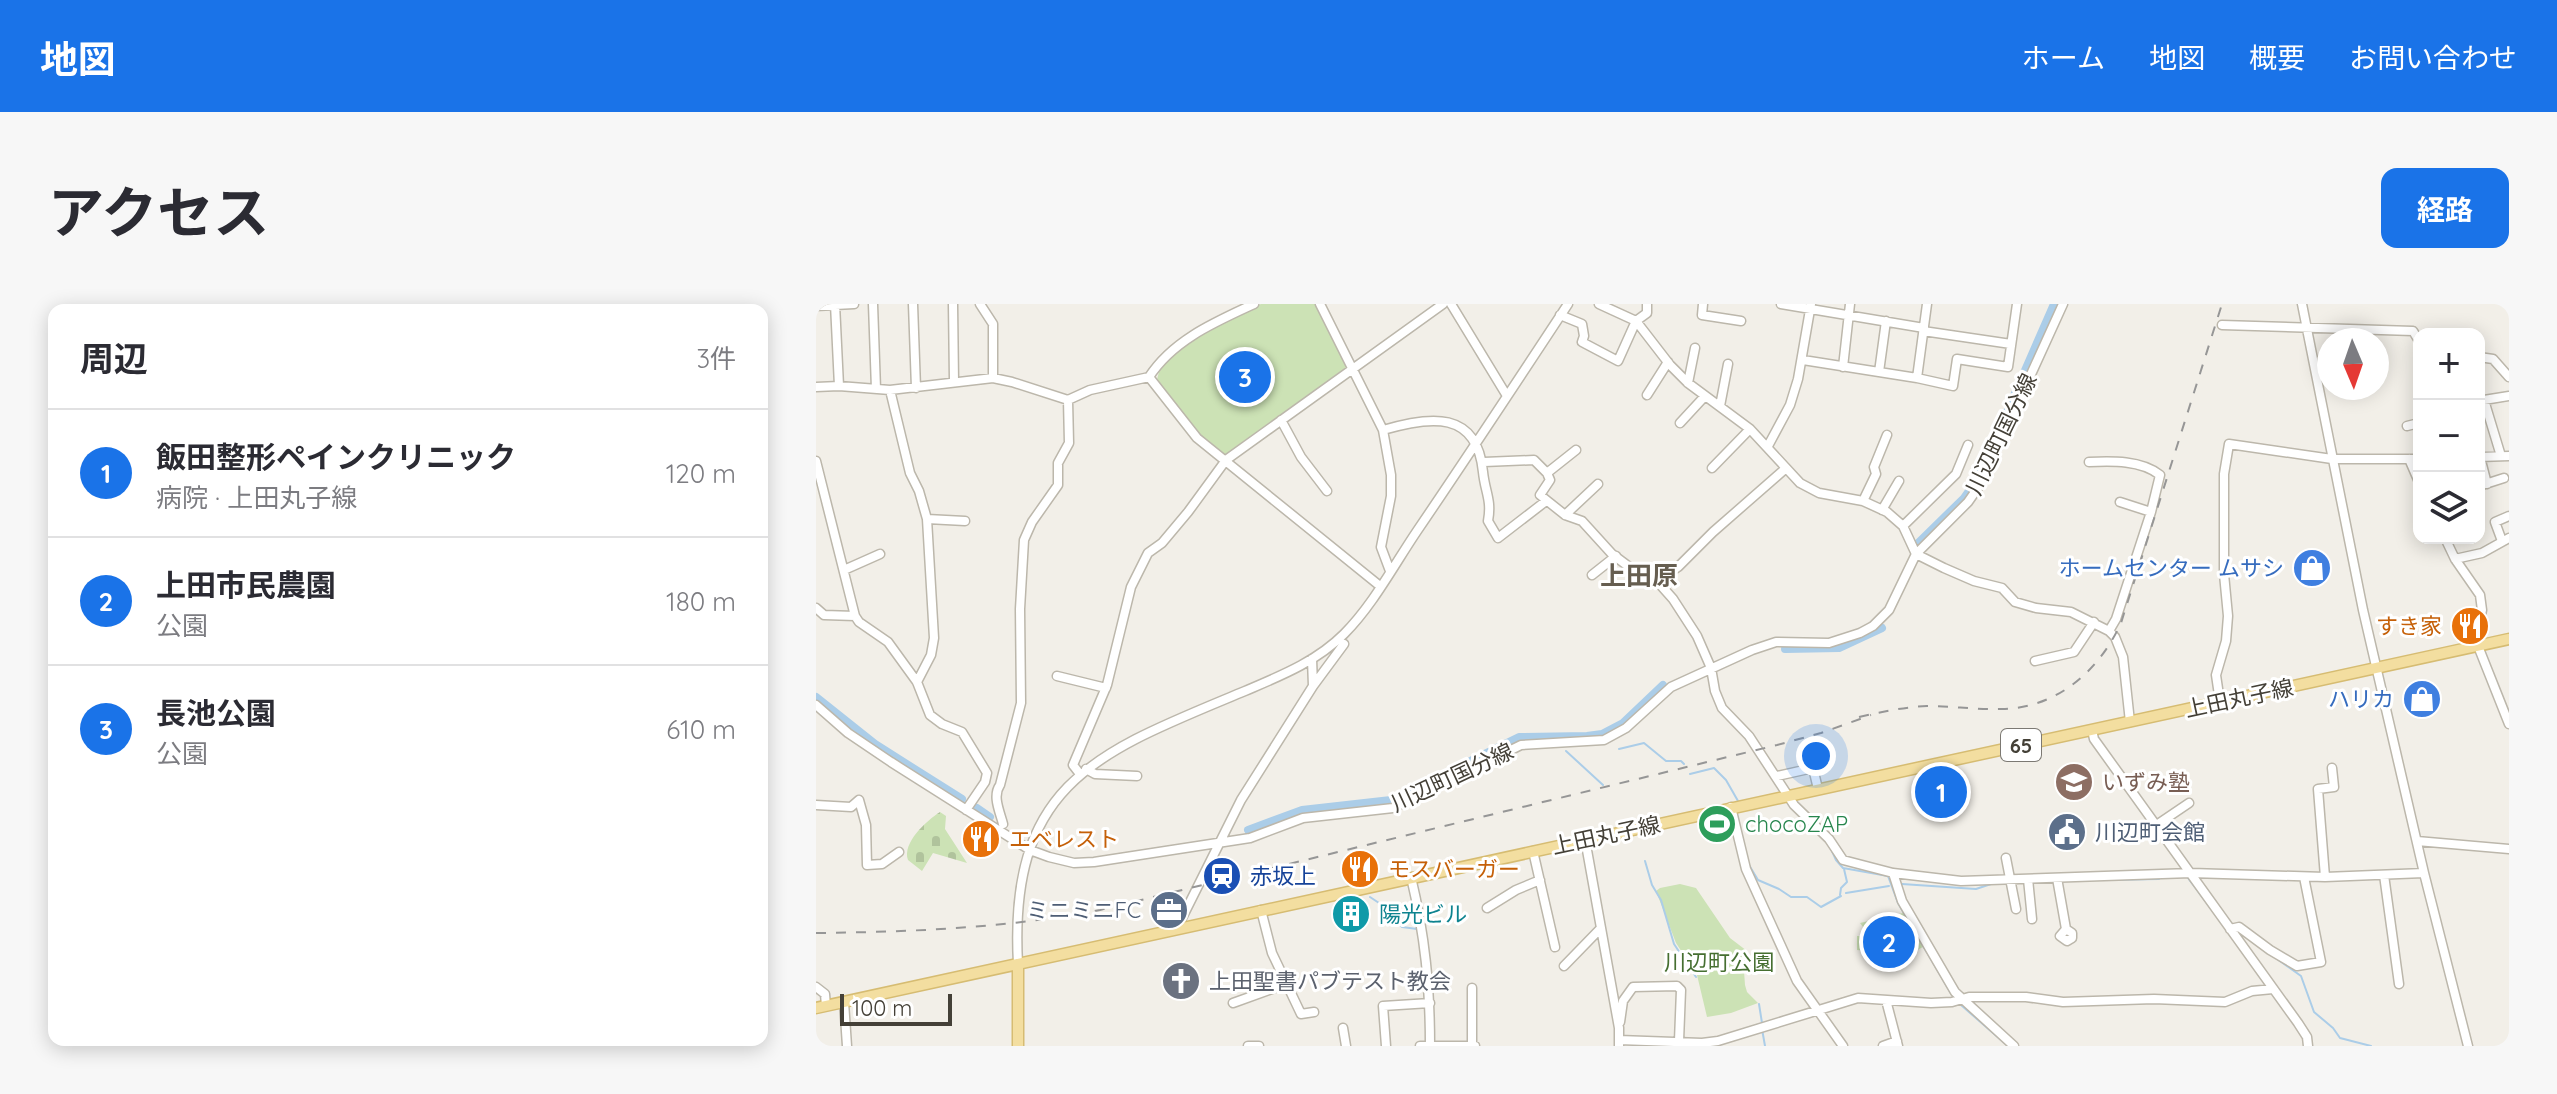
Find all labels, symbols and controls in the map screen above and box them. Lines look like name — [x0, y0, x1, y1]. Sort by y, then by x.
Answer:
text: 地図 — [40, 35, 116, 83]
text: ホーム — [2022, 40, 2105, 75]
text: 地図 — [2149, 40, 2205, 75]
text: 概要 — [2249, 40, 2305, 75]
text: お問い合わせ — [2349, 40, 2517, 75]
button: 経路 — [2381, 168, 2509, 248]
text: アクセス — [48, 177, 269, 247]
north arrow — [2317, 328, 2389, 400]
map controls — [2413, 328, 2485, 544]
button: + — [2413, 328, 2485, 400]
text: 周辺 — [80, 337, 148, 380]
text: 3件 — [696, 342, 736, 375]
pin: 3 — [1219, 347, 1271, 407]
street label: 川辺町国分線 — [1959, 369, 2043, 499]
button: − — [2413, 400, 2485, 472]
text: 飯田整形ペインクリニック — [156, 438, 516, 476]
text: 1 — [101, 457, 111, 490]
text: 120 m — [666, 457, 736, 490]
button: layers — [2413, 472, 2485, 544]
text: 病院 · 上田丸子線 — [156, 481, 357, 514]
shop icon: ホームセンター ムサシ — [2291, 547, 2333, 589]
place label: ホームセンター ムサシ — [2059, 554, 2284, 582]
district label: 上田原 — [1600, 559, 1678, 592]
text: 上田市民農園 — [156, 566, 336, 604]
text: 2 — [99, 585, 113, 618]
text: 180 m — [666, 585, 736, 618]
restaurant icon: すき家 — [2449, 605, 2491, 647]
text: 公園 — [156, 609, 208, 642]
place label: すき家 — [2376, 612, 2442, 640]
street label: 上田丸子線 — [2182, 673, 2296, 723]
shop icon: ハリカ — [2401, 678, 2443, 720]
place label: ハリカ — [2328, 685, 2394, 713]
text: 長池公園 — [156, 694, 276, 732]
text: 3 — [99, 713, 113, 746]
text: 610 m — [666, 713, 736, 746]
road number: 65 — [2001, 729, 2041, 761]
street label: 川辺町国分線 — [1386, 736, 1518, 818]
your location — [1796, 736, 1836, 776]
text: 公園 — [156, 737, 208, 770]
school or university icon: いずみ塾 — [2053, 761, 2095, 803]
pin: 1 — [1915, 762, 1967, 822]
place label: いずみ塾 — [2102, 768, 2190, 796]
sports icon: chocoZAP — [1696, 803, 1738, 845]
street label: 上田丸子線 — [1549, 810, 1663, 860]
place label: chocoZAP — [1745, 810, 1848, 838]
public building icon: 川辺町会館 — [2046, 811, 2088, 853]
restaurant icon: エベレスト — [960, 818, 1002, 860]
place label: 川辺町会館 — [2095, 818, 2205, 846]
place label: エベレスト — [1009, 825, 1119, 853]
restaurant icon: モスバーガー — [1339, 848, 1381, 890]
station icon: 赤坂上 — [1201, 855, 1243, 897]
place label: モスバーガー — [1388, 855, 1520, 883]
place label: 赤坂上 — [1250, 862, 1316, 890]
office icon: ミニミニFC — [1148, 889, 1190, 931]
building icon: 陽光ビル — [1330, 893, 1372, 935]
place label: ミニミニFC — [1026, 896, 1141, 924]
place label: 陽光ビル — [1379, 900, 1467, 928]
pin: 2 — [1863, 912, 1915, 972]
park label: 川辺町公園 — [1664, 948, 1774, 976]
church icon: 上田聖書パブテスト教会 — [1160, 960, 1202, 1002]
place label: 上田聖書パブテスト教会 — [1209, 967, 1451, 995]
scale bar — [840, 990, 952, 1026]
text: 100 m — [852, 994, 912, 1022]

